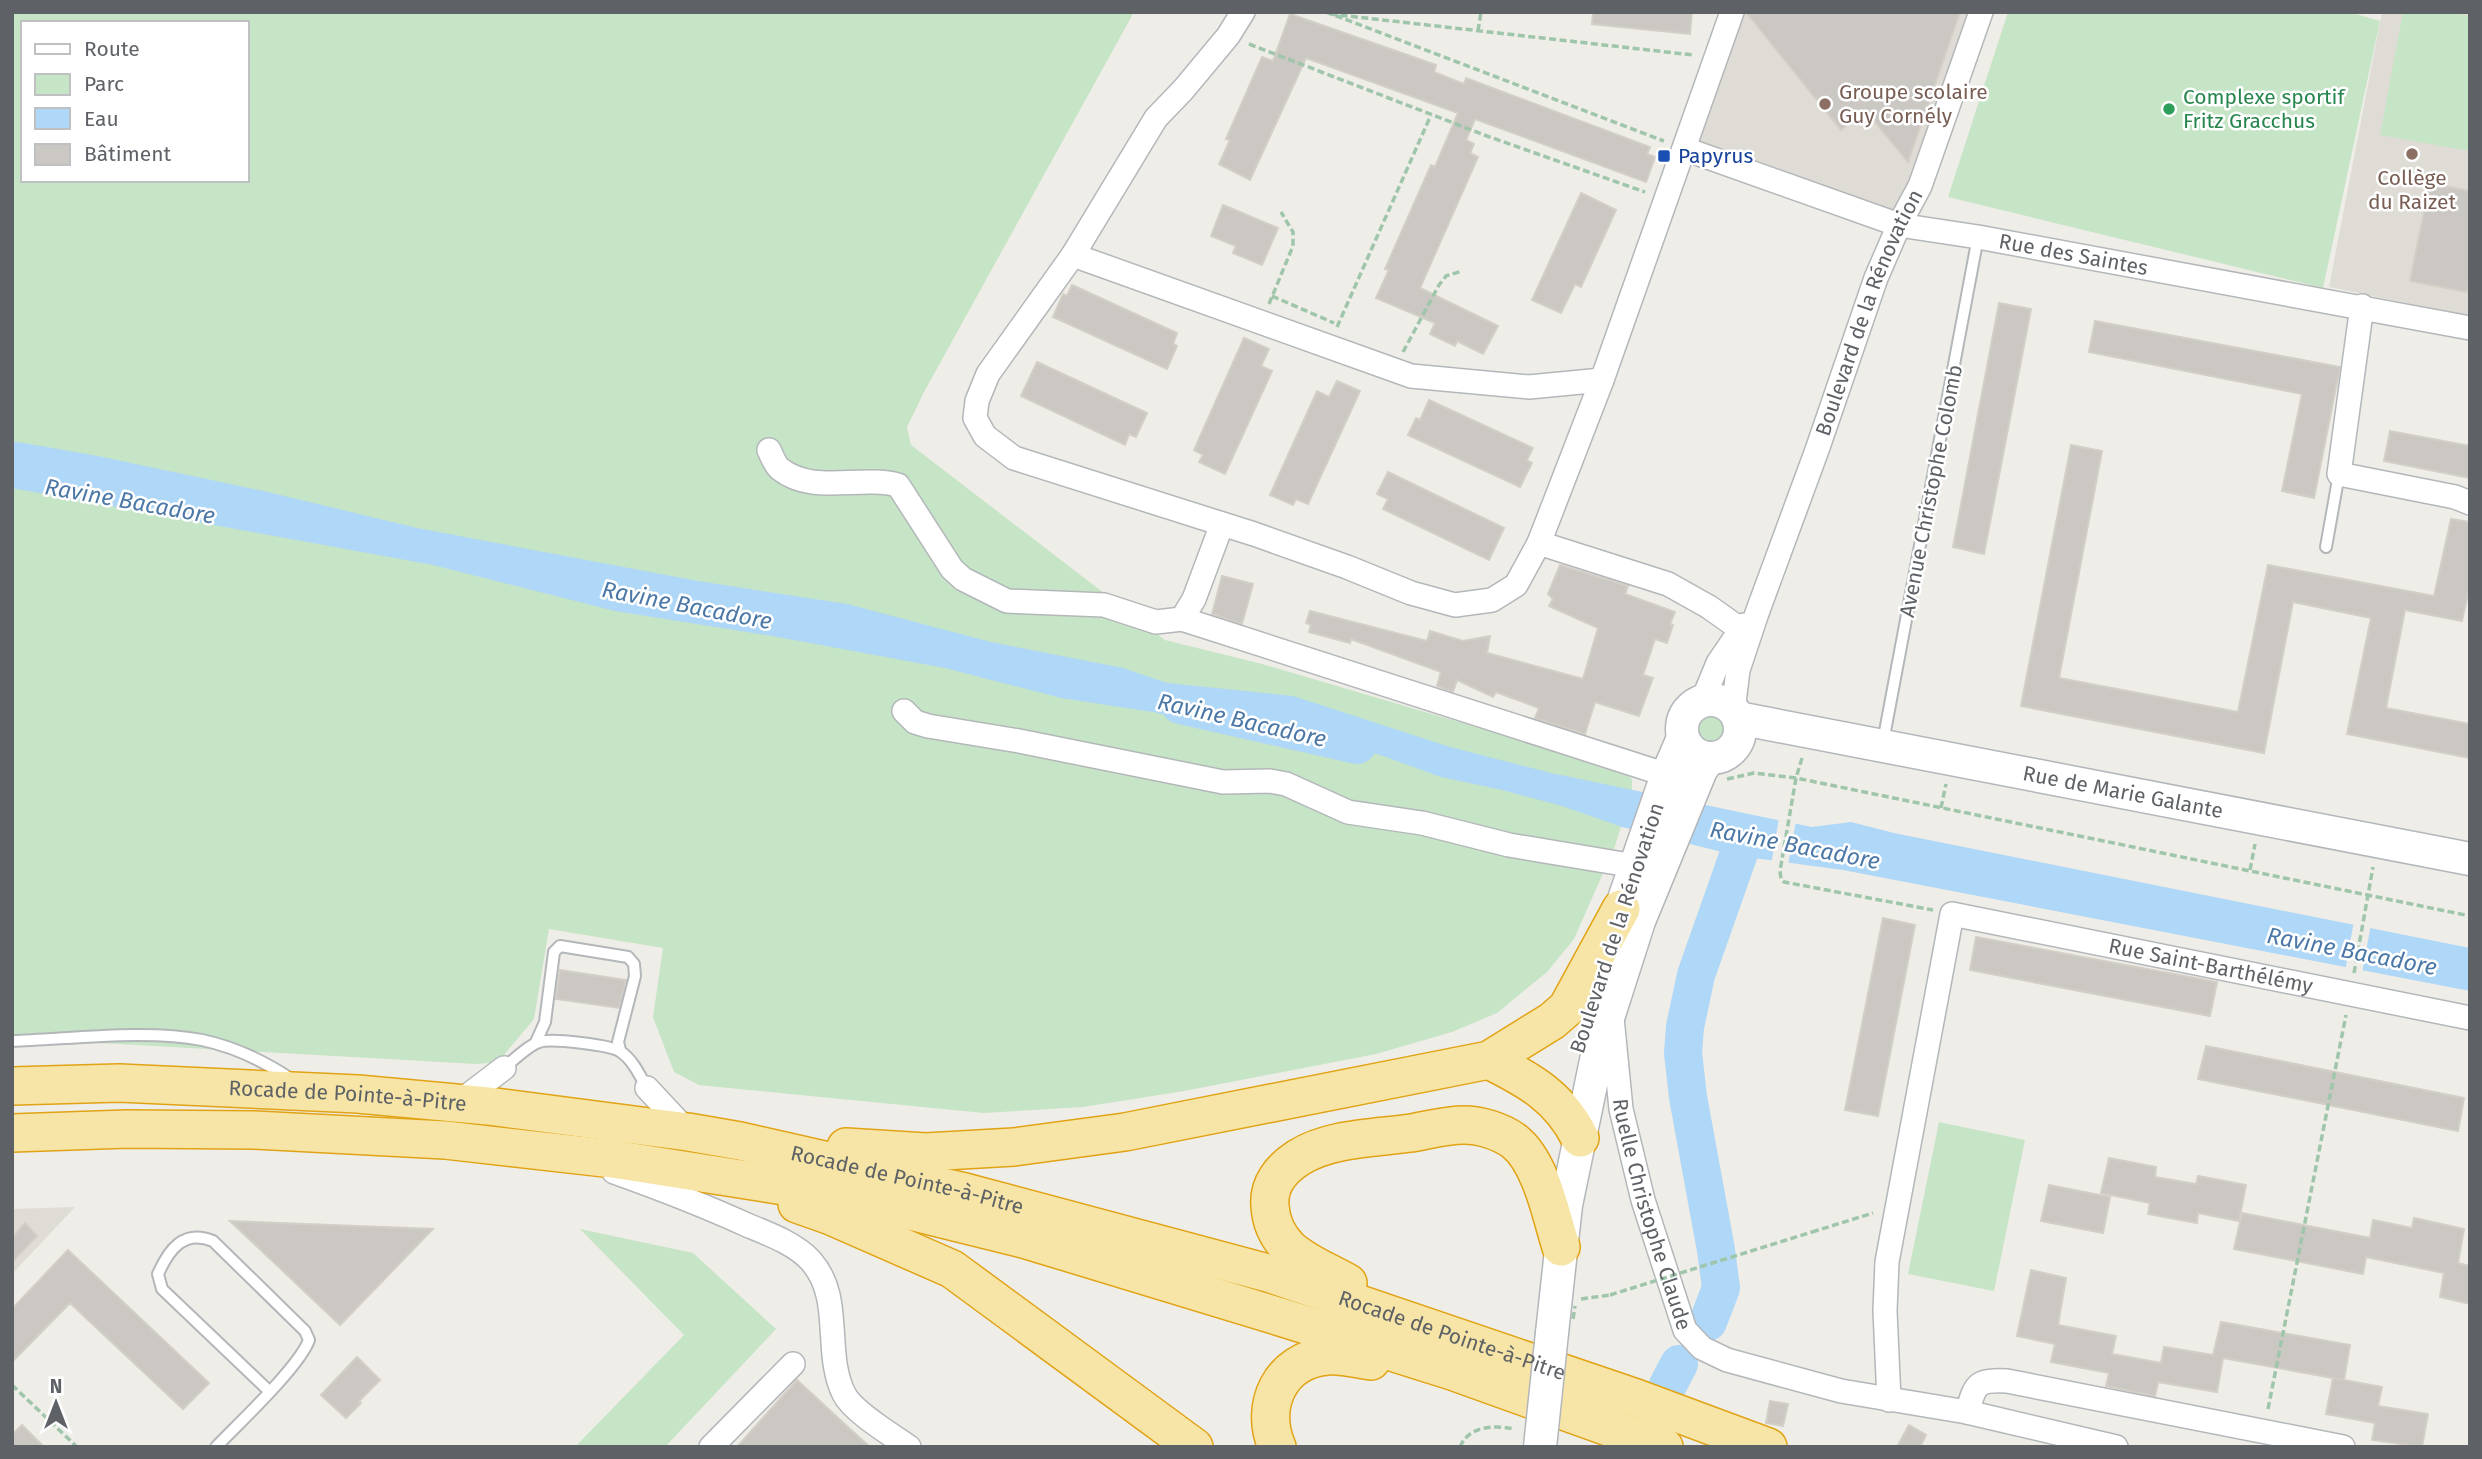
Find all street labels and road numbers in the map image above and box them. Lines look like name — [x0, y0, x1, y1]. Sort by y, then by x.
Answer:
street label: Boulevard de la Rénovation — [1810, 185, 1929, 439]
street label: Rue des Saintes — [1997, 228, 2150, 281]
street label: Avenue Christophe Colomb — [1894, 363, 1968, 619]
street label: Rue de Marie Galante — [2021, 760, 2225, 824]
street label: Boulevard de la Rénovation — [1564, 799, 1670, 1057]
street label: Rue Saint-Barthélémy — [2106, 933, 2316, 999]
street label: Rocade de Pointe-à-Pitre — [228, 1075, 468, 1117]
street label: Ruelle Christophe Claude — [1607, 1097, 1697, 1333]
street label: Rocade de Pointe-à-Pitre — [788, 1140, 1027, 1220]
street label: Rocade de Pointe-à-Pitre — [1335, 1285, 1569, 1386]

